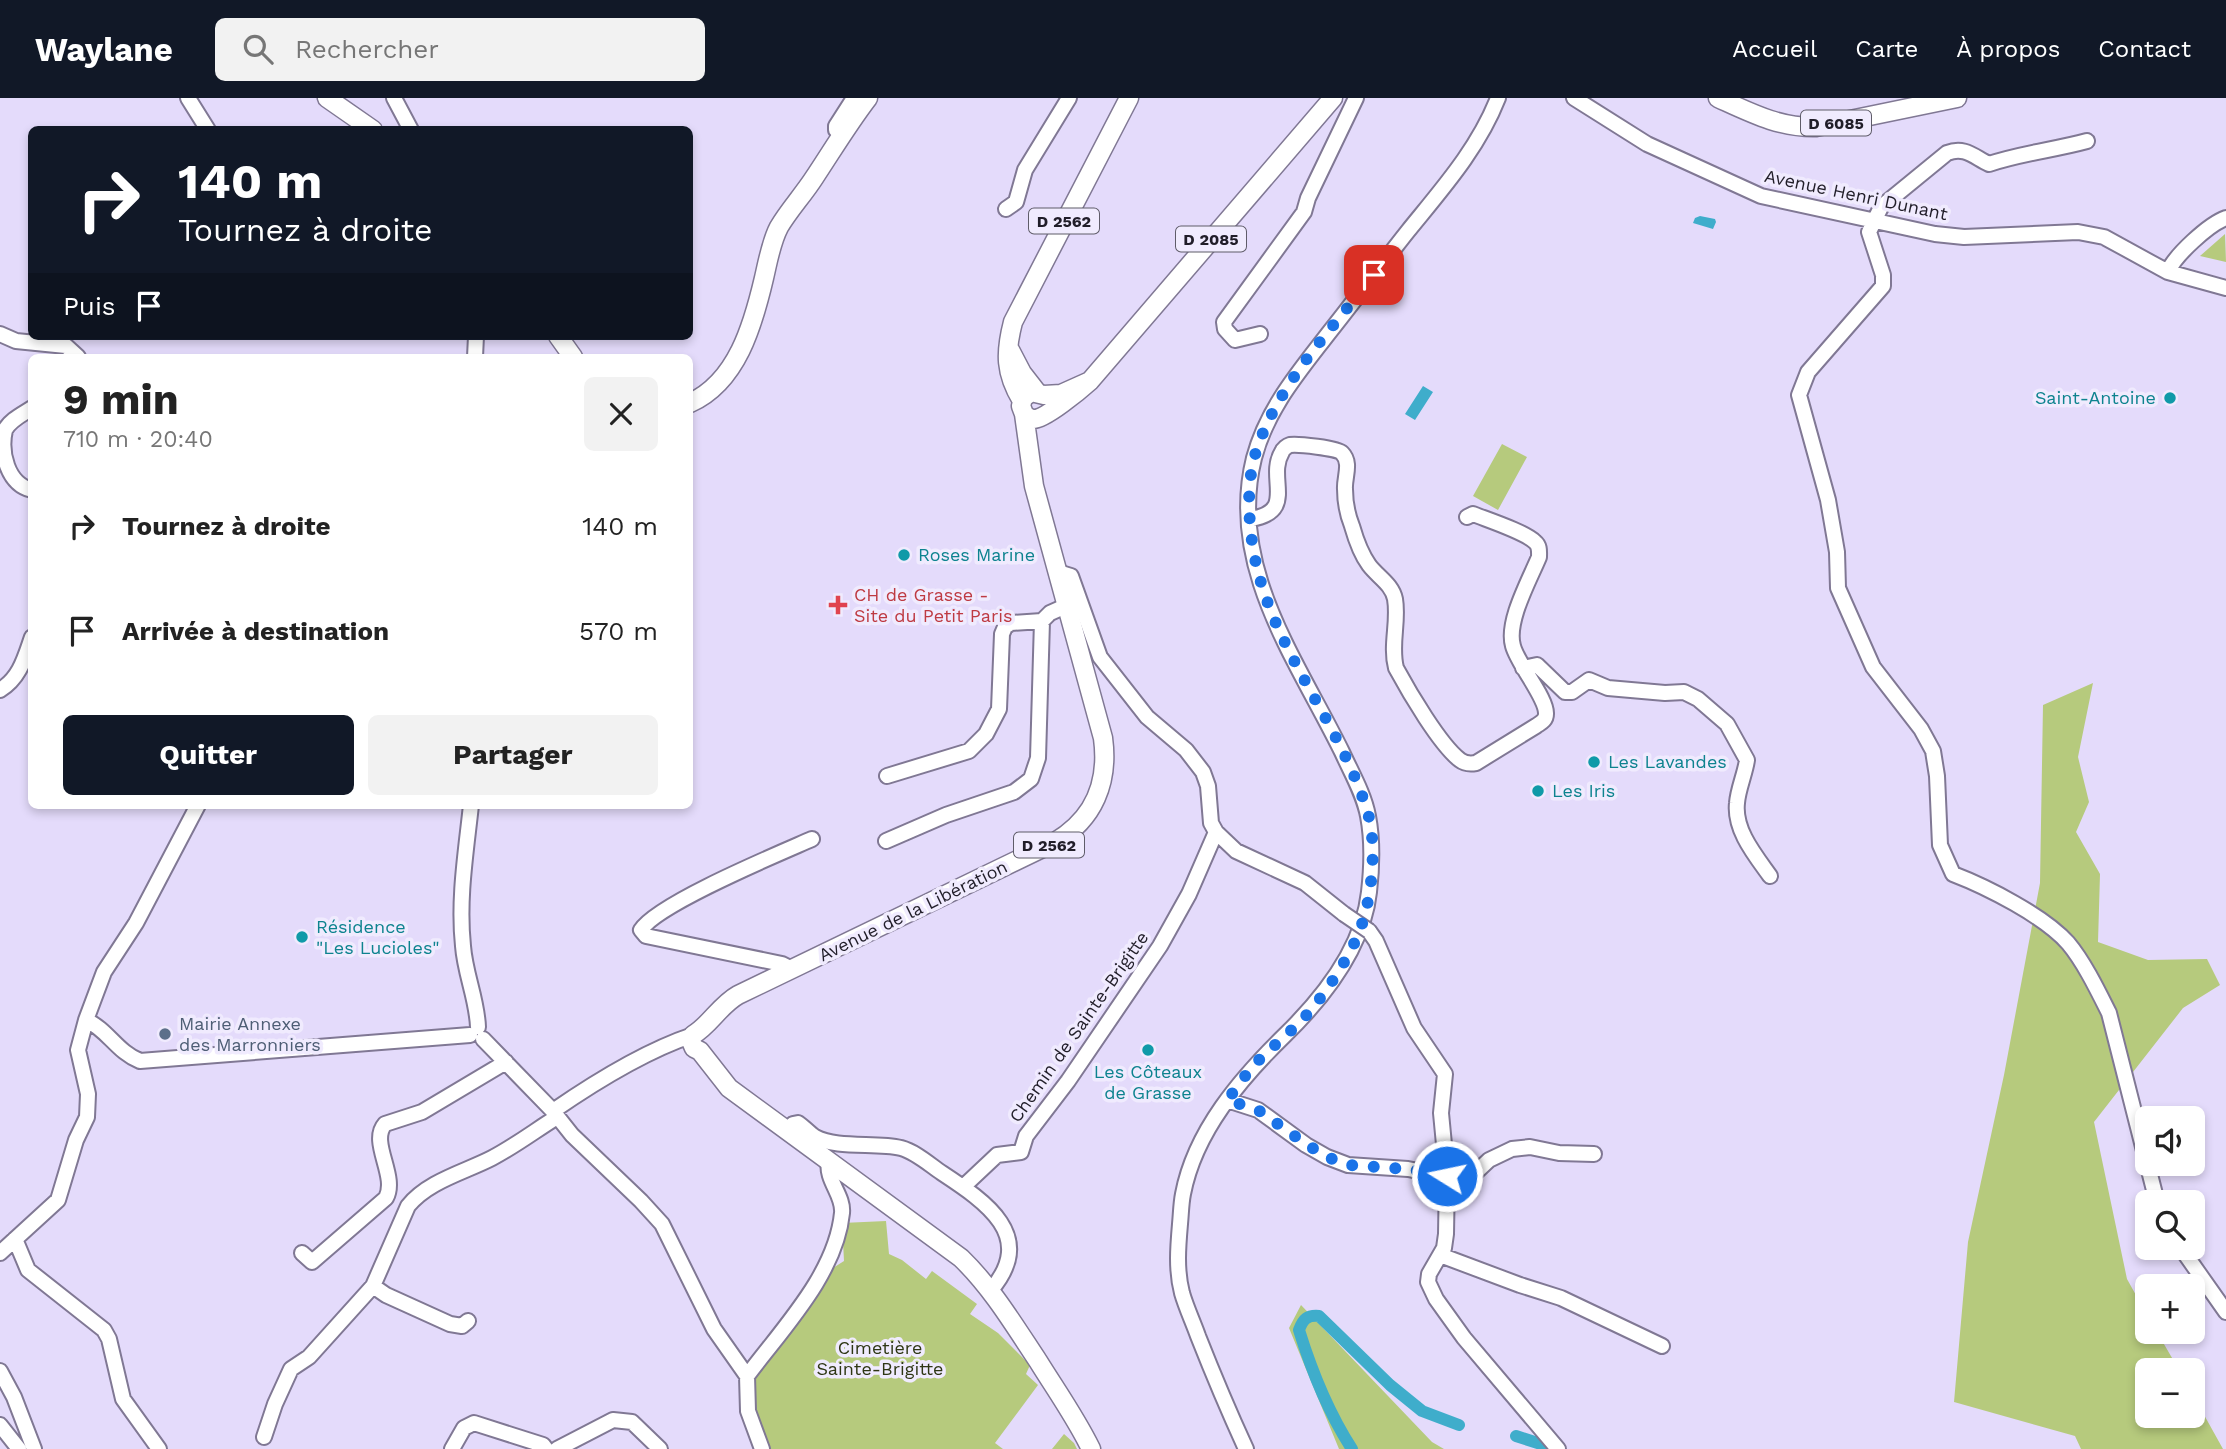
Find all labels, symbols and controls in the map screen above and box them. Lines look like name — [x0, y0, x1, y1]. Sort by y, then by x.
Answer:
search box — [215, 18, 705, 81]
text: Waylane — [35, 30, 173, 69]
icon: search — [239, 30, 277, 68]
text: Rechercher — [295, 34, 439, 64]
text: Accueil — [1732, 35, 1817, 63]
text: Carte — [1855, 35, 1918, 63]
text: À propos — [1956, 35, 2060, 63]
text: Contact — [2098, 35, 2191, 63]
road number: D 6085 — [1801, 111, 1871, 136]
text: 140 m — [178, 152, 322, 210]
icon: right — [63, 154, 154, 245]
street label: Avenue Henri Dunant — [1763, 165, 1950, 224]
road number: D 2562 — [1029, 209, 1099, 234]
text: Tournez à droite — [178, 211, 433, 249]
road number: D 2085 — [1176, 226, 1246, 252]
pin — [1344, 245, 1404, 305]
icon: arrive — [1355, 256, 1393, 294]
icon: arrive — [130, 287, 168, 325]
text: Puis — [63, 291, 116, 321]
text: 9 min — [63, 375, 179, 424]
button: close — [584, 377, 658, 451]
place label: Saint-Antoine — [2035, 387, 2156, 408]
marker: Saint-Antoine — [2162, 390, 2178, 406]
text: 710 m · 20:40 — [63, 426, 213, 453]
icon: right — [63, 507, 101, 545]
text: Tournez à droite — [122, 511, 331, 541]
text: 140 m — [582, 511, 658, 541]
place label: Roses Marine — [918, 544, 1035, 565]
marker: Roses Marine — [896, 547, 912, 563]
place label: CH de Grasse - Site du Petit Paris — [854, 584, 1013, 626]
marker: CH de Grasse - Site du Petit Paris — [828, 595, 848, 615]
icon: arrive — [63, 612, 101, 650]
text: Arrivée à destination — [122, 616, 389, 646]
text: 570 m — [579, 616, 658, 646]
button: Quitter — [63, 715, 354, 795]
button: Partager — [368, 715, 658, 795]
place label: Les Lavandes — [1608, 751, 1727, 772]
marker: Les Lavandes — [1586, 754, 1602, 770]
place label: Les Iris — [1552, 780, 1615, 801]
marker: Les Iris — [1530, 783, 1546, 799]
road number: D 2562 — [1014, 832, 1084, 858]
street label: Avenue de la Libération — [815, 856, 1011, 965]
place label: Résidence "Les Lucioles" — [316, 916, 440, 958]
street label: Chemin de Sainte-Brigitte — [1005, 927, 1153, 1126]
marker: Résidence "Les Lucioles" — [294, 929, 310, 945]
place label: Mairie Annexe des Marronniers — [179, 1013, 321, 1055]
marker: Mairie Annexe des Marronniers — [157, 1026, 173, 1042]
marker: Les Côteaux de Grasse — [1140, 1042, 1156, 1058]
place label: Les Côteaux de Grasse — [1094, 1061, 1202, 1103]
map controls — [2135, 1106, 2205, 1428]
button: sound — [2135, 1106, 2205, 1176]
position arrow — [1410, 1139, 1484, 1213]
button: search — [2135, 1190, 2205, 1260]
button: + — [2135, 1274, 2205, 1344]
park label: Cimetière Sainte-Brigitte — [816, 1337, 944, 1379]
button: − — [2135, 1358, 2205, 1428]

